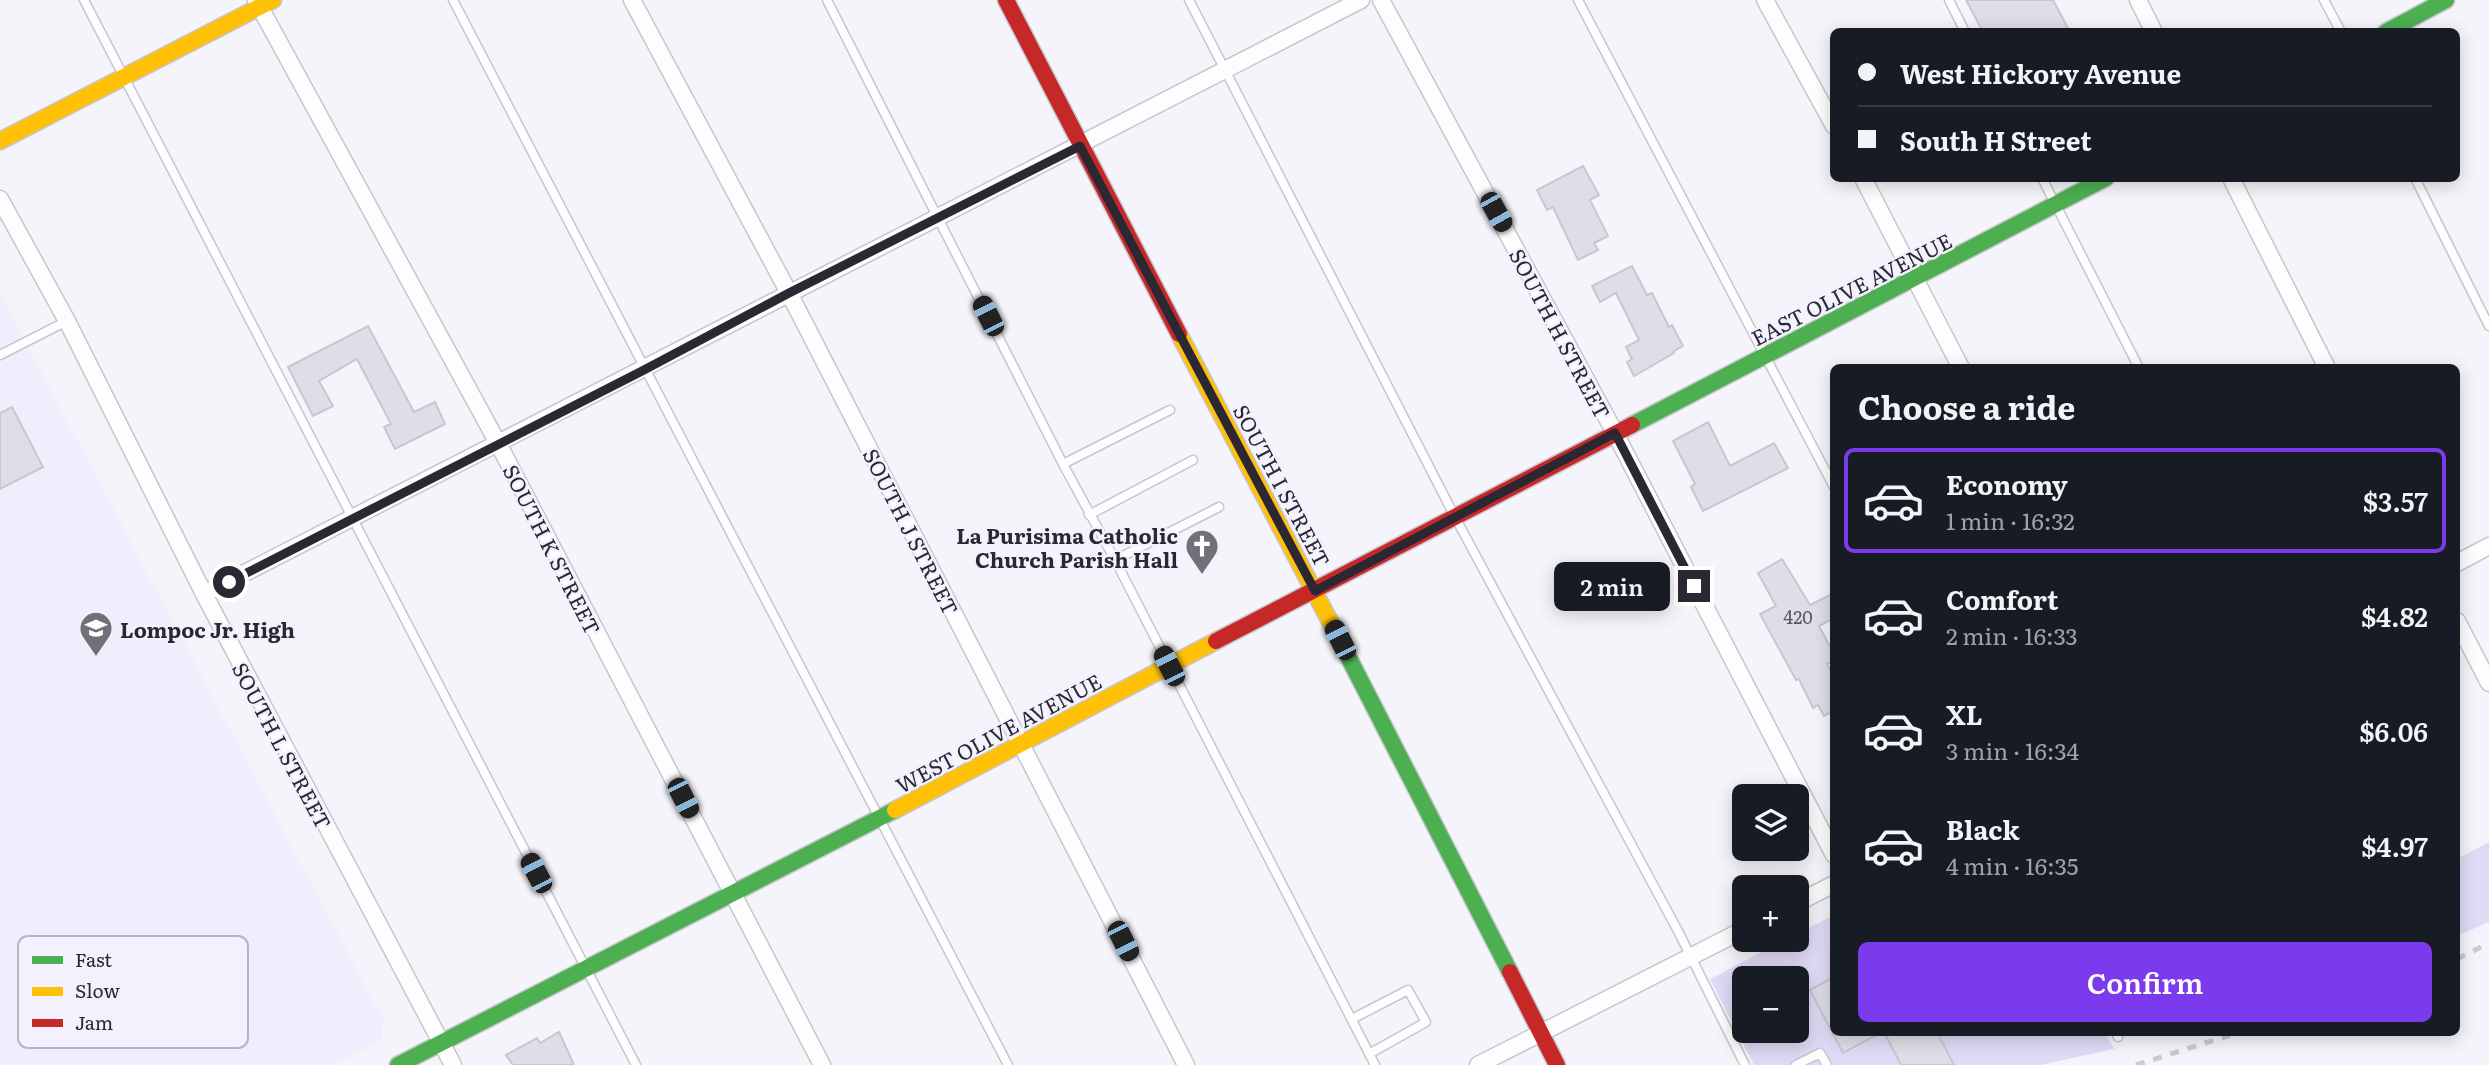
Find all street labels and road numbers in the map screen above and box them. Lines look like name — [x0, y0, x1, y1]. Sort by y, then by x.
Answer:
street label: EAST OLIVE AVENUE — [1745, 224, 1957, 352]
street label: SOUTH H STREET — [1503, 242, 1619, 424]
street label: SOUTH I STREET — [1227, 398, 1339, 572]
street label: SOUTH J STREET — [857, 442, 967, 620]
street label: SOUTH K STREET — [497, 458, 609, 640]
street label: SOUTH L STREET — [226, 656, 340, 834]
street label: WEST OLIVE AVENUE — [890, 665, 1106, 799]

